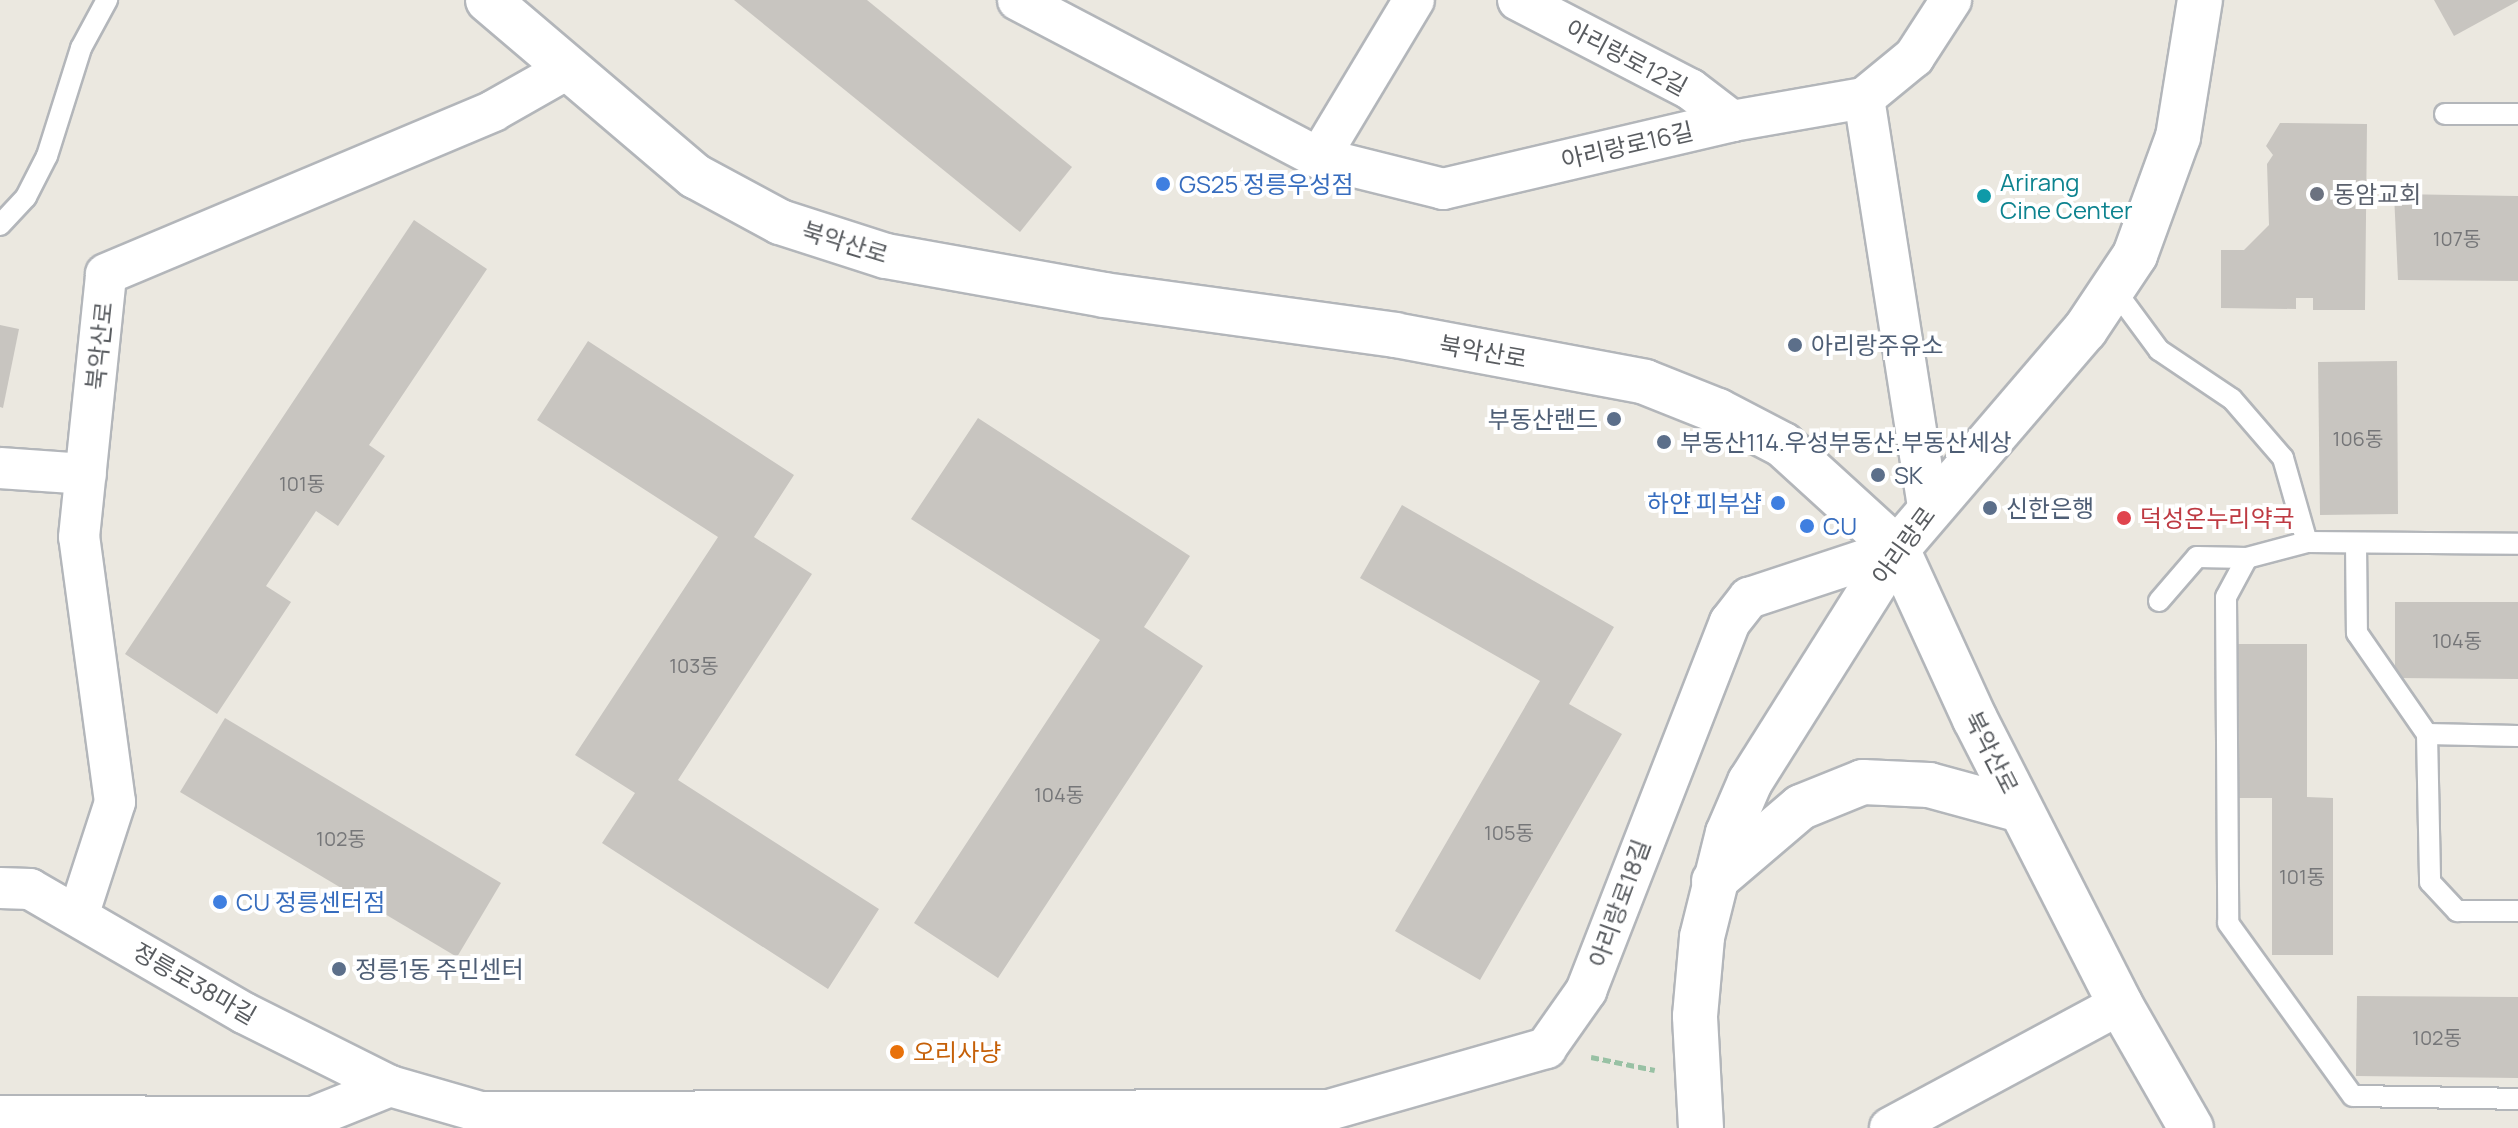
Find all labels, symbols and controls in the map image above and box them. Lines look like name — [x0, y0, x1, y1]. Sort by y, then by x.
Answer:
street label: 아리랑로12길 — [1561, 13, 1693, 101]
street label: 아리랑로16길 — [1558, 116, 1696, 174]
place label: Arirang Cine Center — [2000, 168, 2133, 224]
place label: GS25 정릉우성점 — [1179, 170, 1353, 198]
marker: GS25 정릉우성점 — [1154, 175, 1172, 193]
place label: 동암교회 — [2333, 180, 2421, 208]
marker: 동암교회 — [2308, 185, 2326, 203]
marker: Arirang Cine Center — [1975, 187, 1993, 205]
street label: 북악산로 — [799, 215, 891, 269]
house number: 107동 — [2433, 226, 2481, 250]
street label: 북악산로 — [80, 301, 118, 391]
street label: 북악산로 — [1437, 329, 1529, 373]
place label: 아리랑주유소 — [1811, 331, 1943, 359]
marker: 아리랑주유소 — [1786, 336, 1804, 354]
place label: 부동산랜드 — [1488, 405, 1598, 433]
marker: 부동산랜드 — [1605, 410, 1623, 428]
house number: 106동 — [2333, 426, 2383, 450]
place label: 부동산114.우성부동산.부동산세상 — [1680, 428, 2012, 456]
marker: 부동산114.우성부동산.부동산세상 — [1655, 433, 1673, 451]
place label: SK — [1894, 461, 1923, 489]
marker: SK — [1869, 466, 1887, 484]
house number: 101동 — [279, 471, 325, 495]
place label: 하얀 피부샵 — [1647, 489, 1762, 517]
marker: 하얀 피부샵 — [1769, 494, 1787, 512]
place label: 신한은행 — [2006, 494, 2094, 522]
marker: 신한은행 — [1981, 499, 1999, 517]
street label: 아리랑로 — [1865, 501, 1941, 589]
place label: 덕성온누리약국 — [2140, 504, 2295, 532]
marker: 덕성온누리약국 — [2115, 509, 2133, 527]
place label: CU — [1823, 512, 1857, 540]
marker: CU — [1798, 517, 1816, 535]
house number: 104동 — [2432, 628, 2482, 652]
house number: 103동 — [669, 653, 719, 677]
street label: 북악산로 — [1959, 706, 2025, 798]
house number: 104동 — [1034, 782, 1084, 806]
house number: 105동 — [1484, 820, 1534, 844]
house number: 102동 — [316, 826, 366, 850]
street label: 아리랑로18길 — [1583, 835, 1655, 971]
house number: 101동 — [2279, 864, 2325, 888]
place label: CU 정릉센터점 — [236, 888, 385, 916]
marker: CU 정릉센터점 — [211, 893, 229, 911]
street label: 정릉로38마길 — [128, 936, 262, 1030]
place label: 정릉1동 주민센터 — [355, 955, 524, 983]
marker: 정릉1동 주민센터 — [330, 960, 348, 978]
house number: 102동 — [2412, 1025, 2462, 1049]
place label: 오리사냥 — [913, 1038, 1001, 1066]
marker: 오리사냥 — [888, 1043, 906, 1061]

